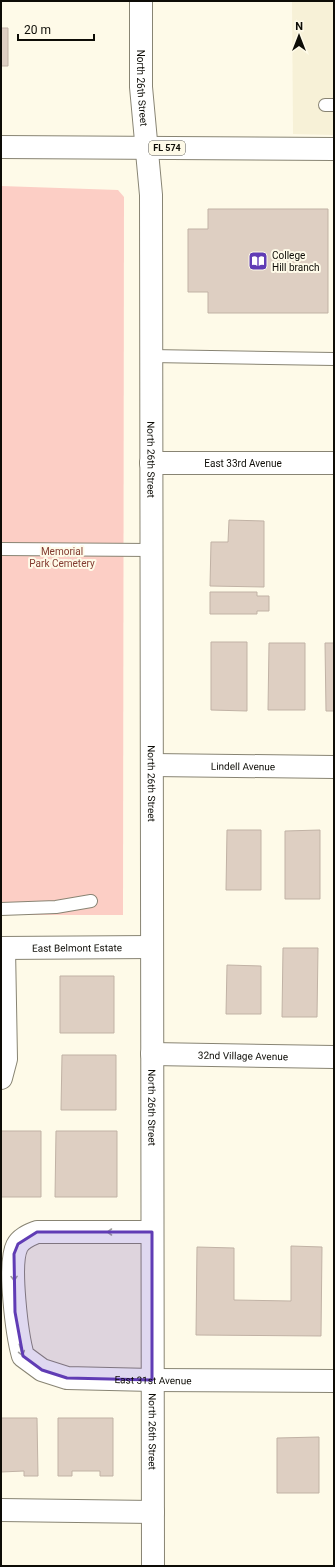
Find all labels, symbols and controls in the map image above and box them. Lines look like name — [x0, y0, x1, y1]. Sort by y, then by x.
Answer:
scale bar — [18, 16, 94, 42]
north arrow — [279, 16, 319, 56]
text: N — [295, 20, 303, 33]
text: 20 m — [24, 23, 51, 37]
street label: North 26th Street — [135, 50, 150, 127]
road number: FL 574 — [149, 141, 185, 155]
library icon: College Hill branch — [247, 250, 269, 272]
place label: College Hill branch — [272, 250, 319, 273]
street label: North 26th Street — [145, 421, 156, 498]
street label: East 33rd Avenue — [204, 458, 282, 469]
park label: Memorial Park Cemetery — [29, 546, 95, 569]
street label: North 26th Street — [146, 745, 157, 822]
street label: Lindell Avenue — [211, 761, 275, 772]
street label: East Belmont Estate — [32, 942, 122, 954]
street label: 32nd Village Avenue — [198, 1050, 288, 1062]
street label: North 26th Street — [146, 1069, 157, 1146]
one-way arrow — [107, 1228, 120, 1236]
one-way arrow — [10, 1268, 18, 1281]
one-way arrow — [18, 1343, 25, 1356]
street label: East 31st Avenue — [114, 1374, 192, 1386]
street label: North 26th Street — [147, 1393, 158, 1470]

